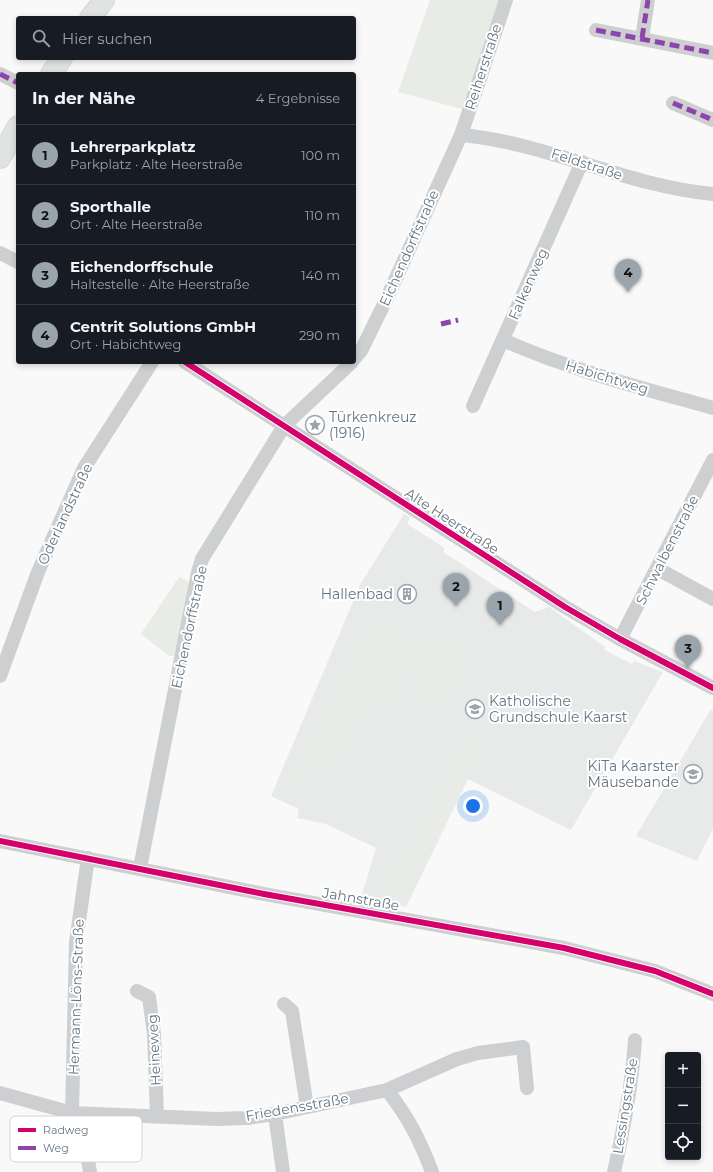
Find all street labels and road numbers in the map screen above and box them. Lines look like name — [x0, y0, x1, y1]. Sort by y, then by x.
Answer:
street label: Reiherstraße — [461, 22, 505, 112]
street label: Feldstraße — [549, 144, 625, 184]
street label: Eichendorffstraße — [375, 187, 443, 309]
street label: Falkenweg — [504, 245, 552, 323]
street label: Habichtweg — [563, 356, 651, 398]
street label: Oderlandstraße — [34, 460, 96, 568]
street label: Alte Heerstraße — [402, 484, 502, 558]
street label: Schwalbenstraße — [632, 492, 702, 608]
street label: Eichendorffstraße — [167, 564, 211, 690]
street label: Jahnstraße — [320, 883, 401, 915]
street label: Hermann-Löns-Straße — [64, 919, 88, 1075]
street label: Heineweg — [143, 1014, 165, 1086]
street label: Lessingstraße — [609, 1057, 641, 1155]
street label: Friedensstraße — [244, 1089, 350, 1125]

